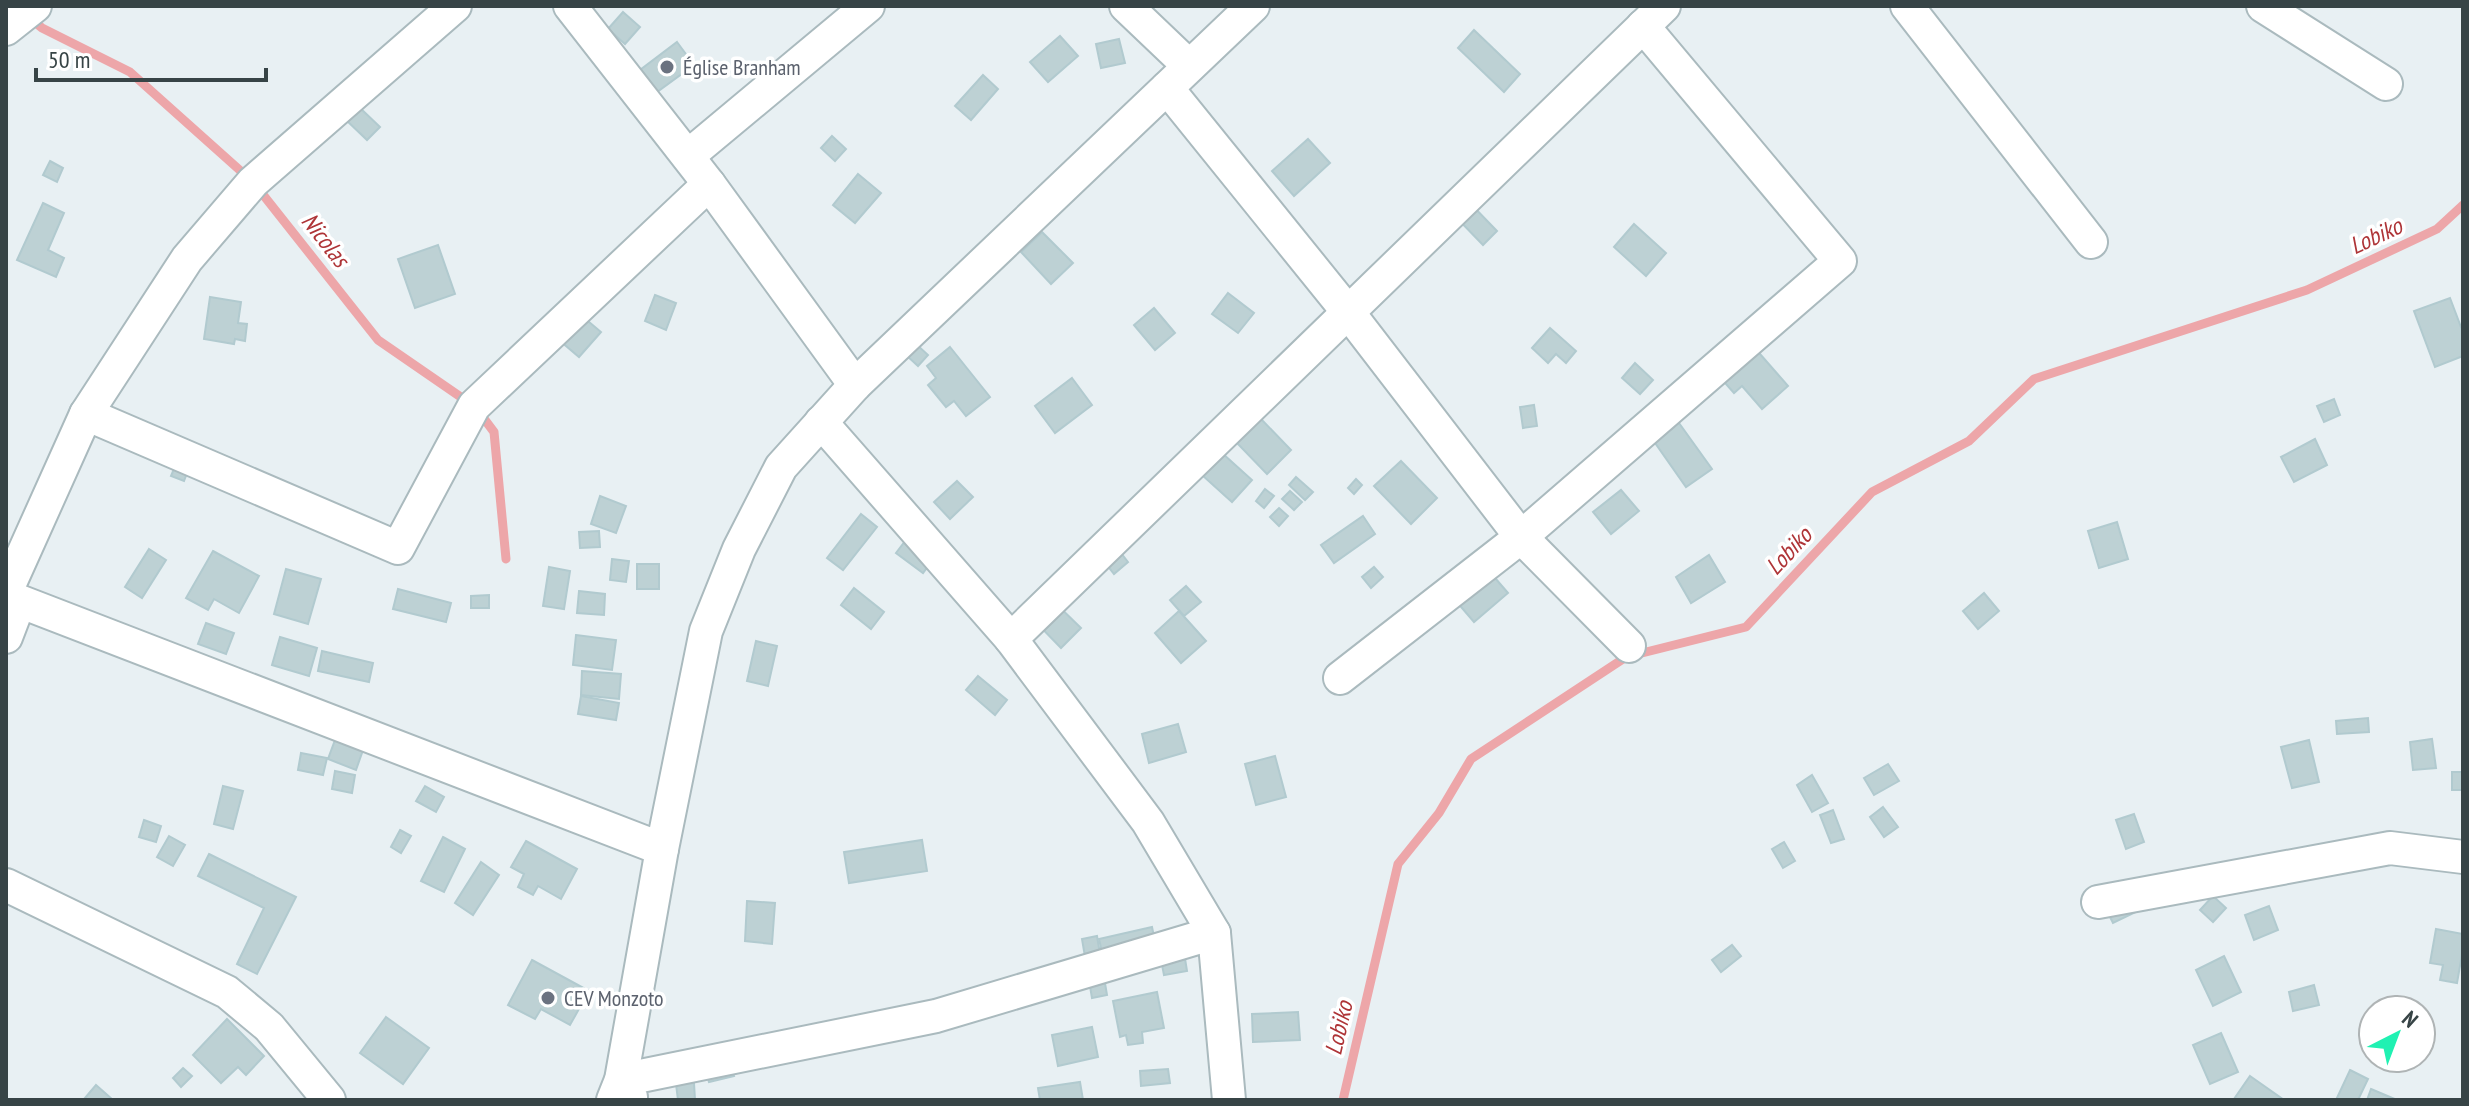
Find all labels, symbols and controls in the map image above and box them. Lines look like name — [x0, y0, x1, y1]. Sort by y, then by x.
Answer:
scale bar — [36, 32, 266, 82]
text: 50 m — [48, 44, 90, 75]
place label: Église Branham — [683, 53, 801, 81]
marker: Église Branham — [658, 58, 676, 76]
water label: Nicolas — [295, 207, 358, 275]
water label: Lobiko — [2345, 209, 2408, 261]
water label: Lobiko — [1759, 519, 1820, 581]
place label: CEV Monzoto — [564, 984, 664, 1012]
marker: CEV Monzoto — [539, 989, 557, 1007]
north arrow — [2357, 994, 2437, 1074]
water label: Lobiko — [1317, 996, 1360, 1058]
text: N — [2397, 1005, 2424, 1034]

